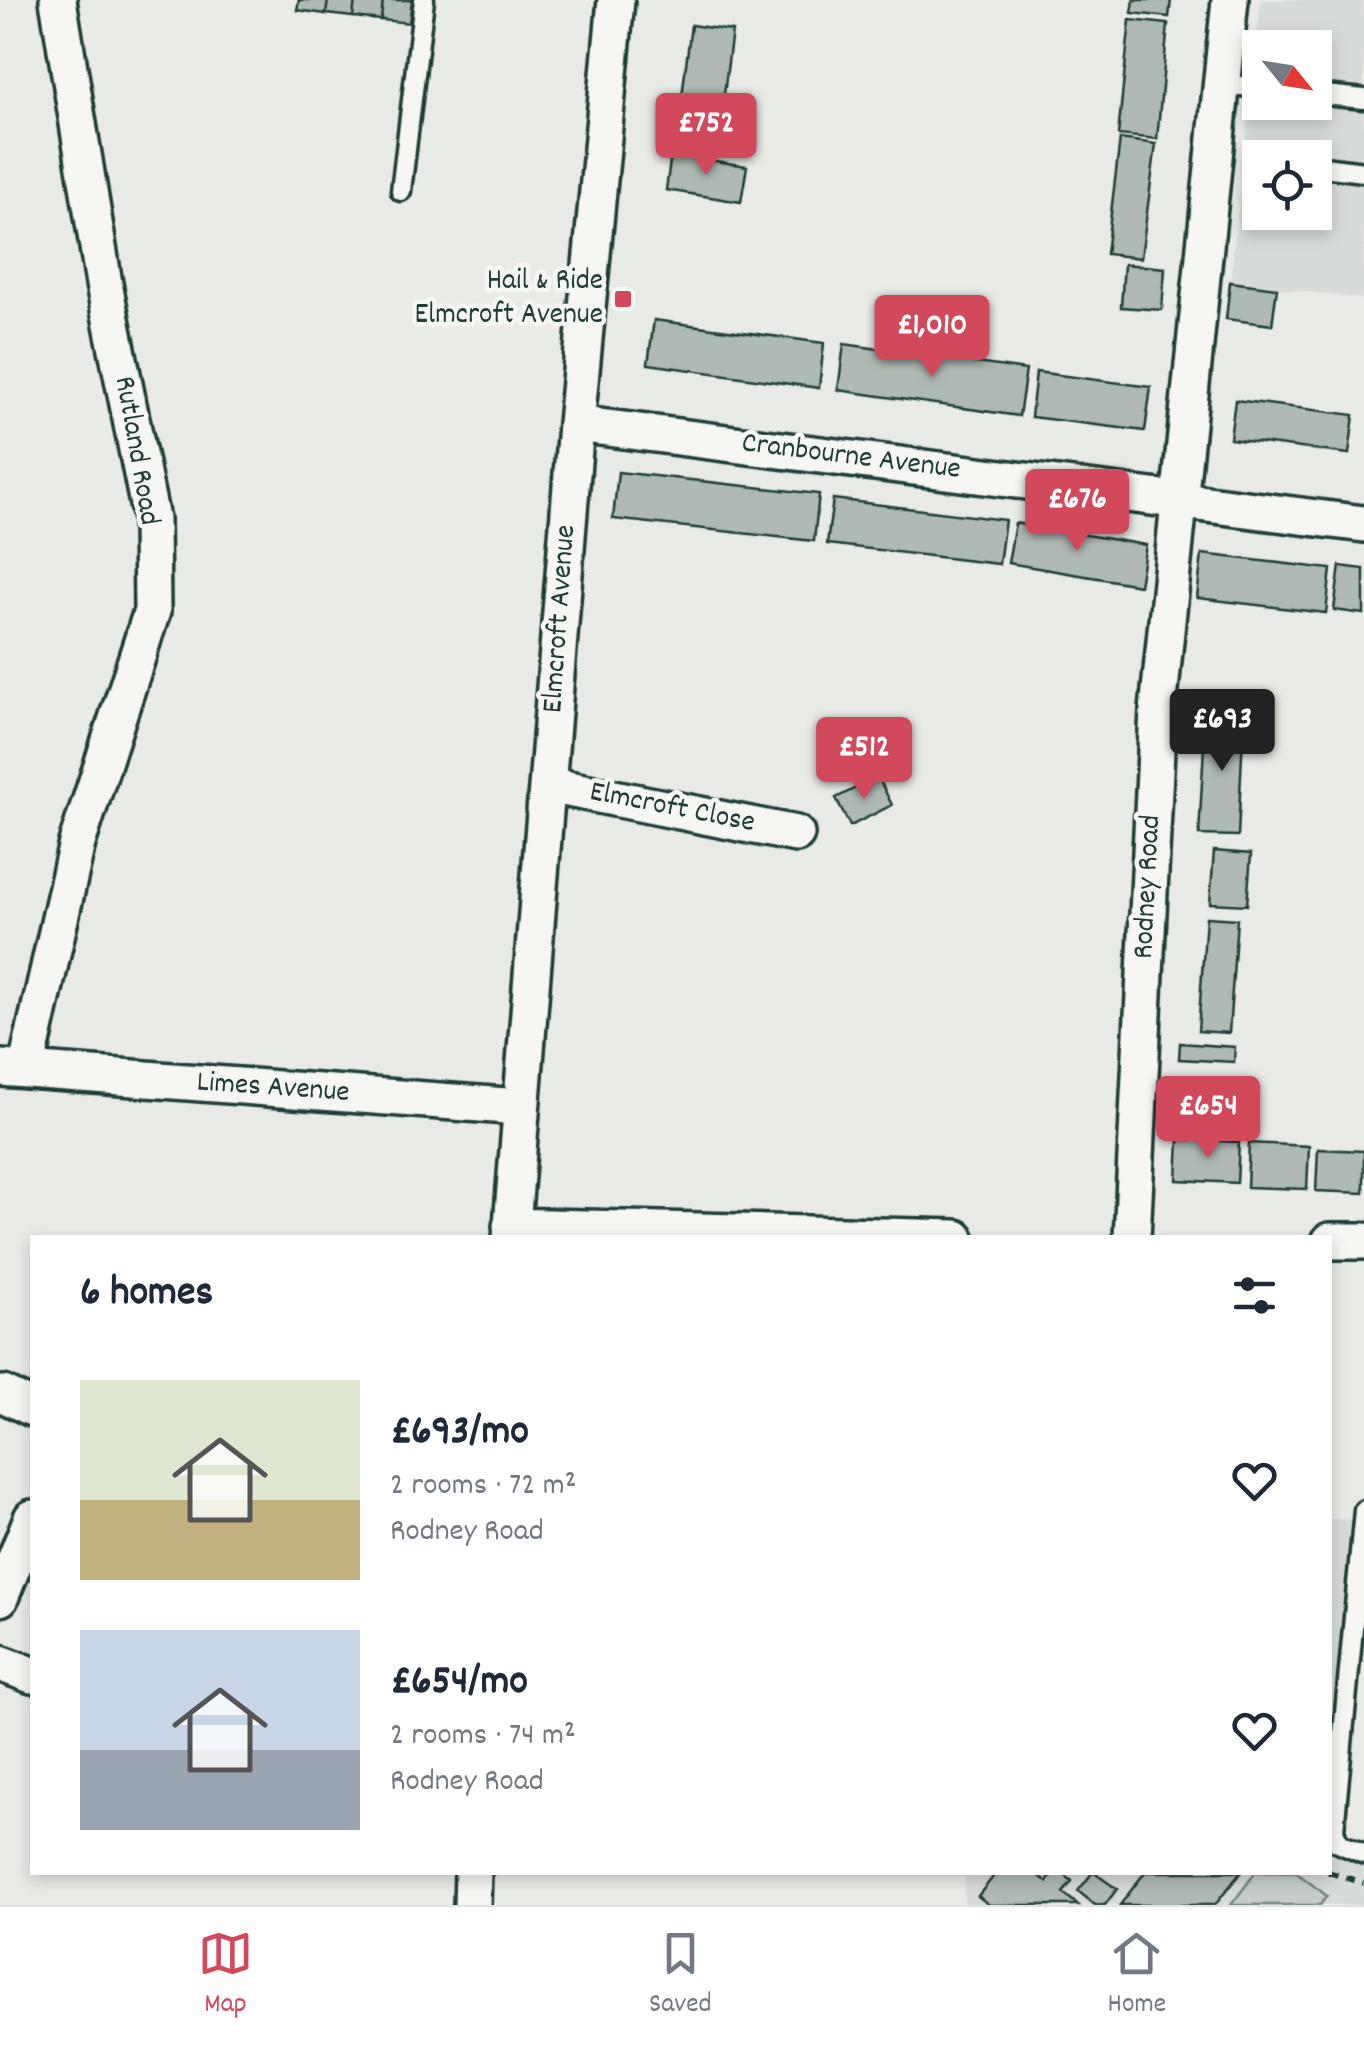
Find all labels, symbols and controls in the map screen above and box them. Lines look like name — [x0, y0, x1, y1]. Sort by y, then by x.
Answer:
north arrow — [1242, 30, 1332, 120]
map controls — [1242, 30, 1332, 230]
pin: £752 — [647, 93, 765, 178]
text: £752 — [677, 102, 735, 148]
button: locate — [1242, 140, 1332, 230]
place label: Hail & Ride Elmcroft Avenue — [415, 261, 603, 338]
marker: Hail & Ride Elmcroft Avenue — [612, 288, 634, 310]
pin: £1,010 — [851, 295, 1013, 380]
text: £1,010 — [897, 304, 967, 350]
street label: Rutland Road — [101, 373, 169, 529]
street label: Cranbourne Avenue — [739, 423, 963, 493]
pin: £676 — [1018, 469, 1136, 554]
text: £676 — [1047, 478, 1107, 524]
street label: Elmcroft Avenue — [533, 523, 589, 715]
pin: £693 — [1163, 689, 1281, 774]
text: £693 — [1192, 698, 1252, 744]
pin: £512 — [805, 717, 923, 802]
text: £512 — [838, 726, 890, 772]
street label: Elmcroft Close — [586, 772, 758, 846]
street label: Rodney Road — [1124, 814, 1174, 960]
street label: Limes Avenue — [195, 1062, 351, 1116]
pin: £654 — [1149, 1076, 1267, 1161]
text: £654 — [1178, 1085, 1238, 1131]
text: 6 homes — [80, 1265, 213, 1325]
icon: filters — [1227, 1268, 1282, 1323]
text: £693/mo — [390, 1404, 529, 1464]
icon: home — [160, 1420, 280, 1540]
icon: heart — [1227, 1453, 1282, 1508]
text: 2 rooms · 72 m² — [390, 1464, 576, 1510]
text: Rodney Road — [390, 1510, 544, 1556]
text: £654/mo — [390, 1654, 528, 1714]
icon: home — [160, 1670, 280, 1790]
icon: heart — [1227, 1703, 1282, 1758]
text: 2 rooms · 74 m² — [390, 1714, 576, 1760]
text: Rodney Road — [390, 1760, 544, 1806]
tab: Map — [198, 1926, 253, 2026]
tab: Saved — [649, 1926, 712, 2026]
tab: Home — [1108, 1926, 1166, 2026]

